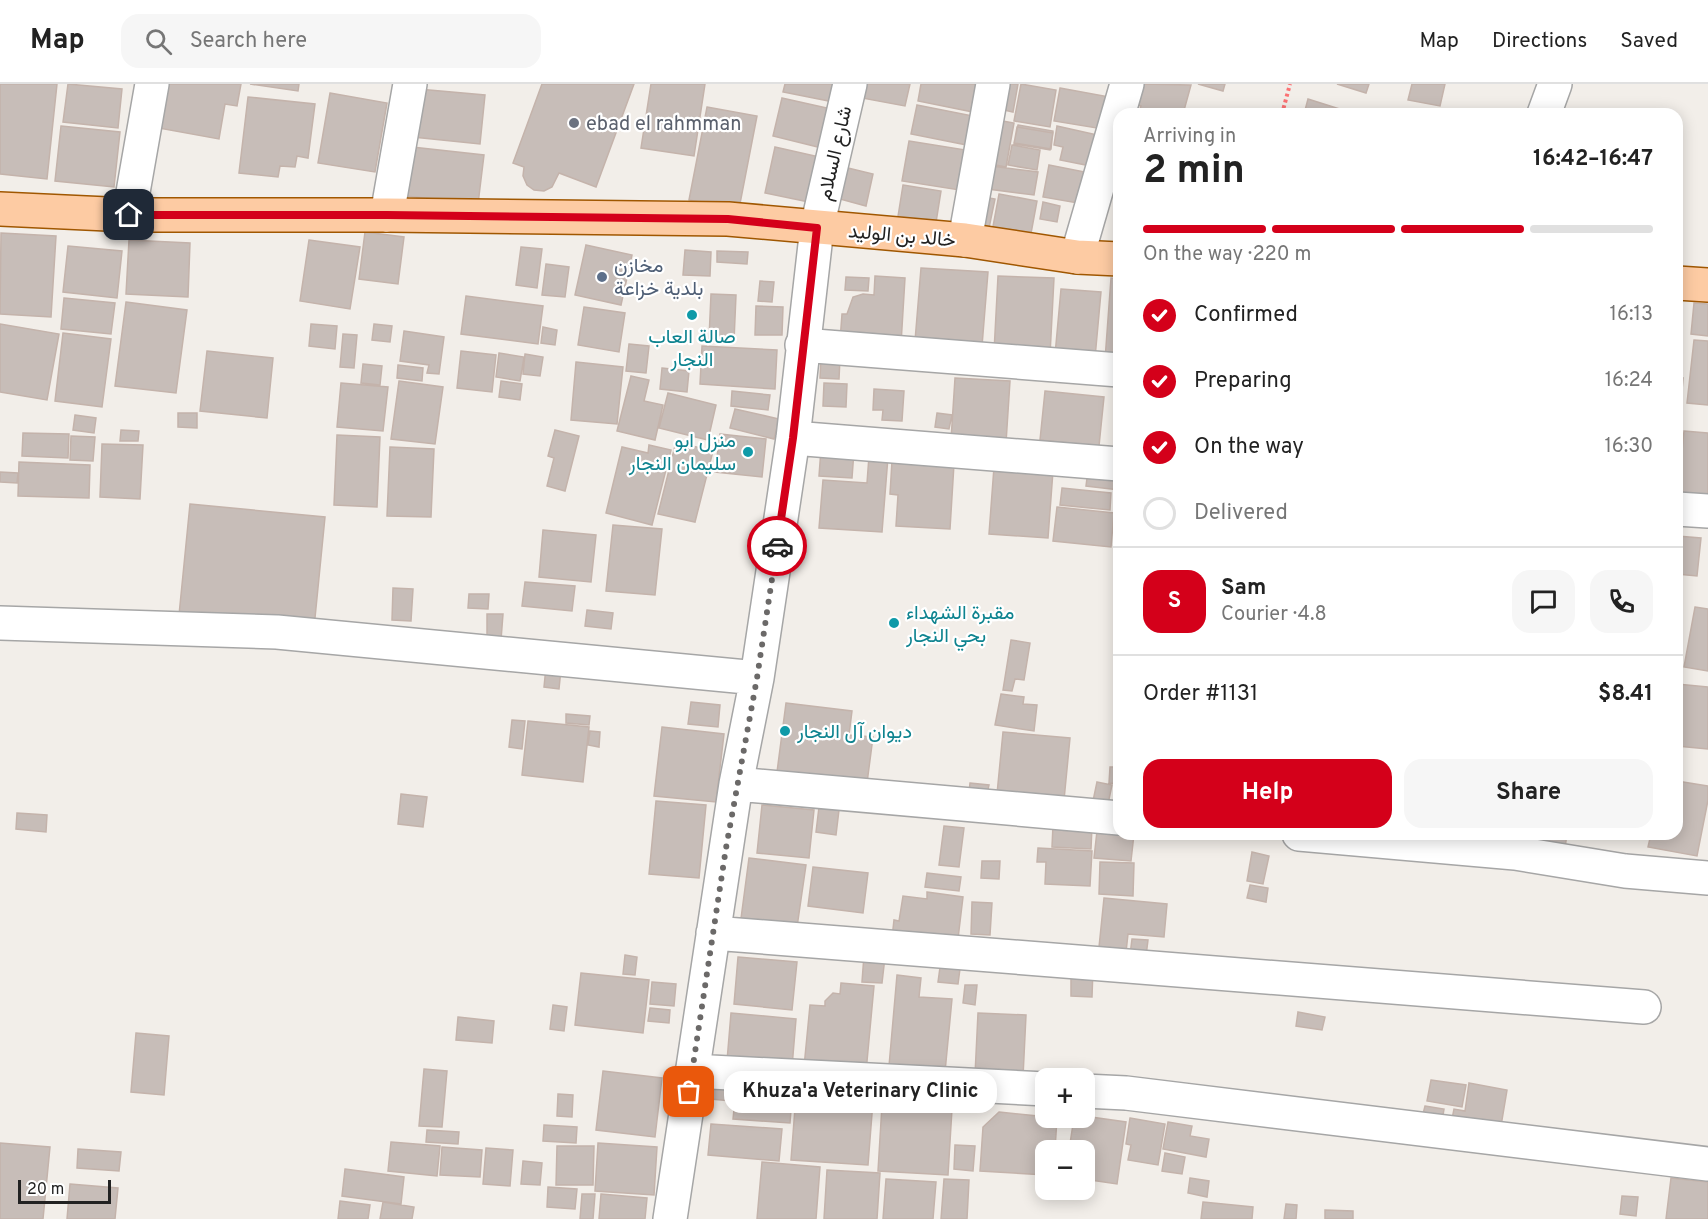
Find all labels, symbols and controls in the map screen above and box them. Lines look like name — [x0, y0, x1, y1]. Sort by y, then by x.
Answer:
search box — [121, 14, 541, 68]
text: Map — [30, 23, 85, 59]
icon: search — [142, 25, 175, 58]
text: Search here — [190, 28, 307, 55]
text: Map — [1419, 28, 1459, 55]
text: Directions — [1492, 28, 1587, 55]
text: Saved — [1620, 28, 1678, 55]
street label: شارع السلام — [812, 104, 859, 203]
place label: ebad el rahmman — [586, 112, 741, 138]
marker: ebad el rahmman — [567, 116, 581, 130]
text: Arriving in — [1143, 124, 1236, 150]
text: 16:42–16:47 — [1533, 146, 1653, 173]
text: 2 min — [1143, 148, 1245, 197]
pin — [103, 189, 154, 240]
icon: home — [112, 198, 145, 231]
street label: خالد بن الوليد — [847, 219, 957, 255]
text: On the way · 220 m — [1143, 242, 1311, 268]
place label: مخازن بلدية خزاعة — [614, 254, 703, 303]
marker: مخازن بلدية خزاعة — [595, 270, 609, 284]
icon: check — [1143, 299, 1176, 332]
text: Confirmed — [1194, 302, 1298, 329]
text: 16:13 — [1610, 302, 1653, 328]
marker: صالة العاب النجار — [685, 308, 699, 322]
place label: صالة العاب النجار — [648, 325, 736, 374]
icon: check — [1143, 365, 1176, 398]
text: Preparing — [1194, 368, 1292, 395]
text: 16:24 — [1605, 368, 1653, 394]
place label: منزل ابو سليمان النجار — [628, 429, 736, 478]
icon: check — [1143, 431, 1176, 464]
text: On the way — [1194, 434, 1304, 461]
text: 16:30 — [1604, 434, 1653, 460]
marker: منزل ابو سليمان النجار — [741, 445, 755, 459]
text: Delivered — [1194, 500, 1288, 527]
courier — [747, 516, 807, 576]
icon: car — [761, 530, 794, 563]
button: chat — [1512, 570, 1575, 633]
button: phone — [1590, 570, 1653, 633]
text: Sam — [1221, 575, 1266, 602]
text: S — [1168, 588, 1181, 615]
place label: مقبرة الشهداء بحي النجار — [905, 601, 1014, 652]
text: Courier · 4.8 — [1221, 602, 1327, 628]
marker: مقبرة الشهداء بحي النجار — [887, 616, 901, 630]
text: Order #1131 — [1143, 681, 1258, 708]
text: $8.41 — [1598, 681, 1653, 708]
place label: ديوان آل النجار — [796, 720, 912, 746]
marker: ديوان آل النجار — [778, 724, 792, 738]
button: Help — [1143, 759, 1392, 828]
button: Share — [1404, 759, 1653, 828]
pin — [663, 1066, 714, 1117]
map controls — [1035, 1068, 1095, 1200]
button: + — [1035, 1068, 1095, 1128]
callout: Khuza'a Veterinary Clinic — [725, 1071, 998, 1113]
icon: bag — [672, 1075, 705, 1108]
text: Khuza'a Veterinary Clinic — [742, 1079, 979, 1105]
button: − — [1035, 1140, 1095, 1200]
scale bar — [18, 1177, 111, 1204]
text: 20 m — [27, 1180, 64, 1200]

